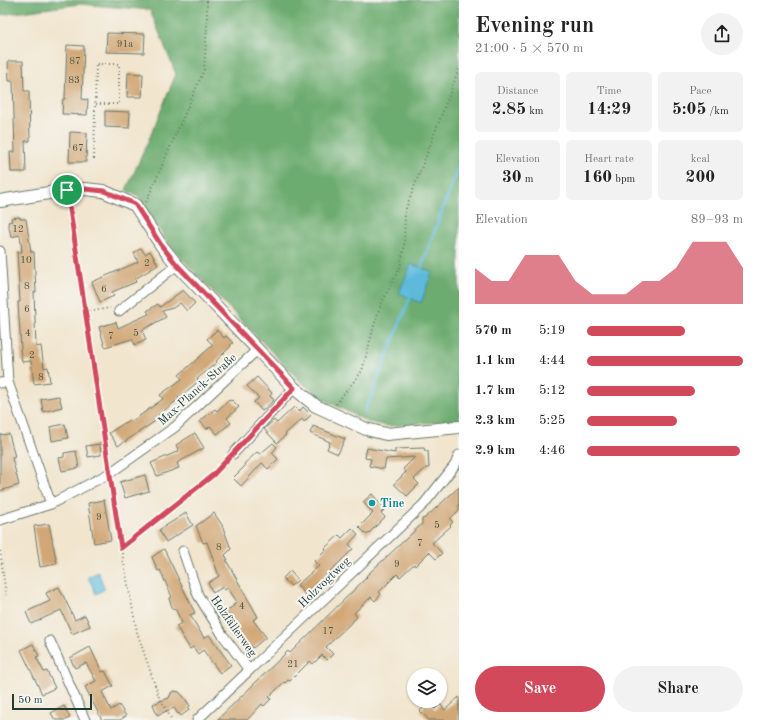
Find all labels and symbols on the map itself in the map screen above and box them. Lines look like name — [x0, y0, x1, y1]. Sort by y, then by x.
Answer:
house number: 91a — [117, 39, 133, 49]
house number: 87 — [69, 56, 81, 66]
house number: 83 — [68, 75, 80, 85]
house number: 67 — [72, 143, 84, 153]
pin — [50, 173, 84, 207]
house number: 12 — [12, 224, 24, 234]
house number: 10 — [20, 255, 32, 265]
house number: 2 — [144, 258, 150, 268]
house number: 8 — [24, 281, 30, 291]
house number: 6 — [101, 284, 107, 294]
house number: 6 — [24, 304, 30, 314]
house number: 4 — [25, 328, 31, 338]
house number: 5 — [133, 328, 139, 338]
house number: 7 — [108, 331, 114, 341]
house number: 2 — [29, 350, 35, 360]
street label: Max-Planck-Straße — [156, 351, 239, 428]
house number: 8 — [38, 372, 44, 382]
marker: Tine — [367, 498, 377, 508]
place label: Tine — [380, 498, 405, 510]
house number: 9 — [96, 512, 102, 522]
house number: 5 — [434, 520, 440, 530]
house number: 7 — [417, 538, 423, 548]
house number: 8 — [216, 542, 222, 552]
street label: Holzvogtweg — [296, 555, 353, 610]
house number: 9 — [394, 559, 400, 569]
street label: Holzfällerweg — [208, 594, 259, 660]
house number: 4 — [239, 601, 245, 611]
house number: 17 — [322, 626, 334, 636]
house number: 21 — [287, 659, 299, 669]
scale bar — [12, 692, 92, 711]

